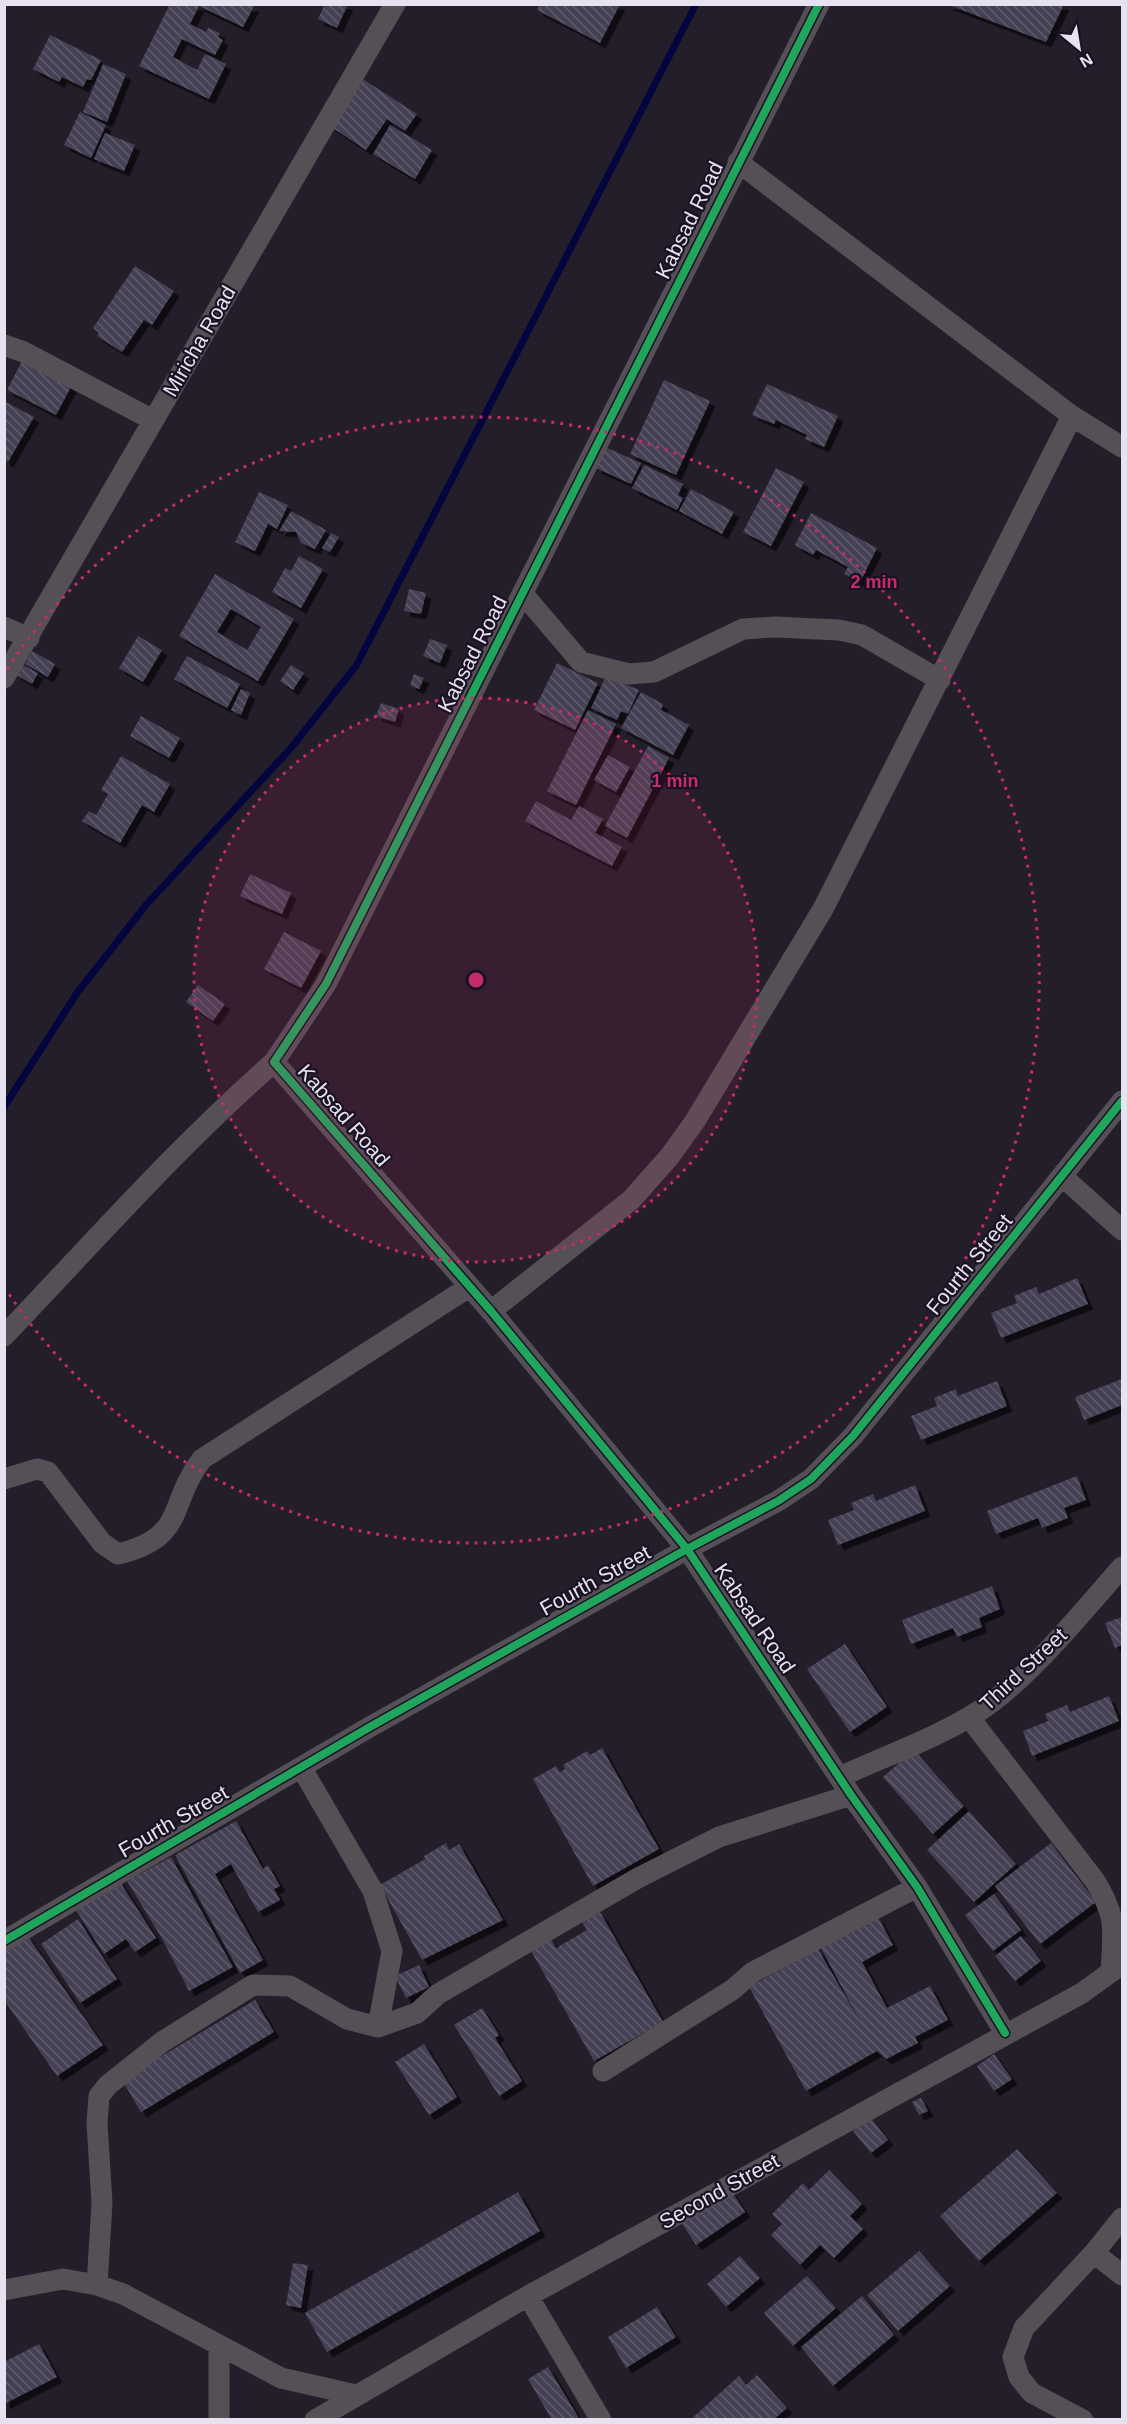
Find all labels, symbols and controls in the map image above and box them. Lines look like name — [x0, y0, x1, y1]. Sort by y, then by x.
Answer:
north arrow — [1049, 18, 1109, 78]
text: N — [1077, 50, 1096, 71]
street label: Kabsad Road — [651, 158, 727, 282]
street label: Miricha Road — [158, 282, 240, 400]
text: 2 min — [850, 572, 898, 592]
street label: Kabsad Road — [433, 592, 511, 716]
text: 1 min — [651, 771, 699, 791]
centre of rings — [466, 970, 486, 990]
street label: Kabsad Road — [294, 1059, 394, 1171]
street label: Fourth Street — [921, 1209, 1017, 1319]
street label: Fourth Street — [536, 1540, 654, 1620]
street label: Kabsad Road — [710, 1559, 800, 1677]
street label: Third Street — [975, 1623, 1071, 1715]
street label: Fourth Street — [114, 1780, 232, 1862]
street label: Second Street — [655, 2149, 783, 2233]

